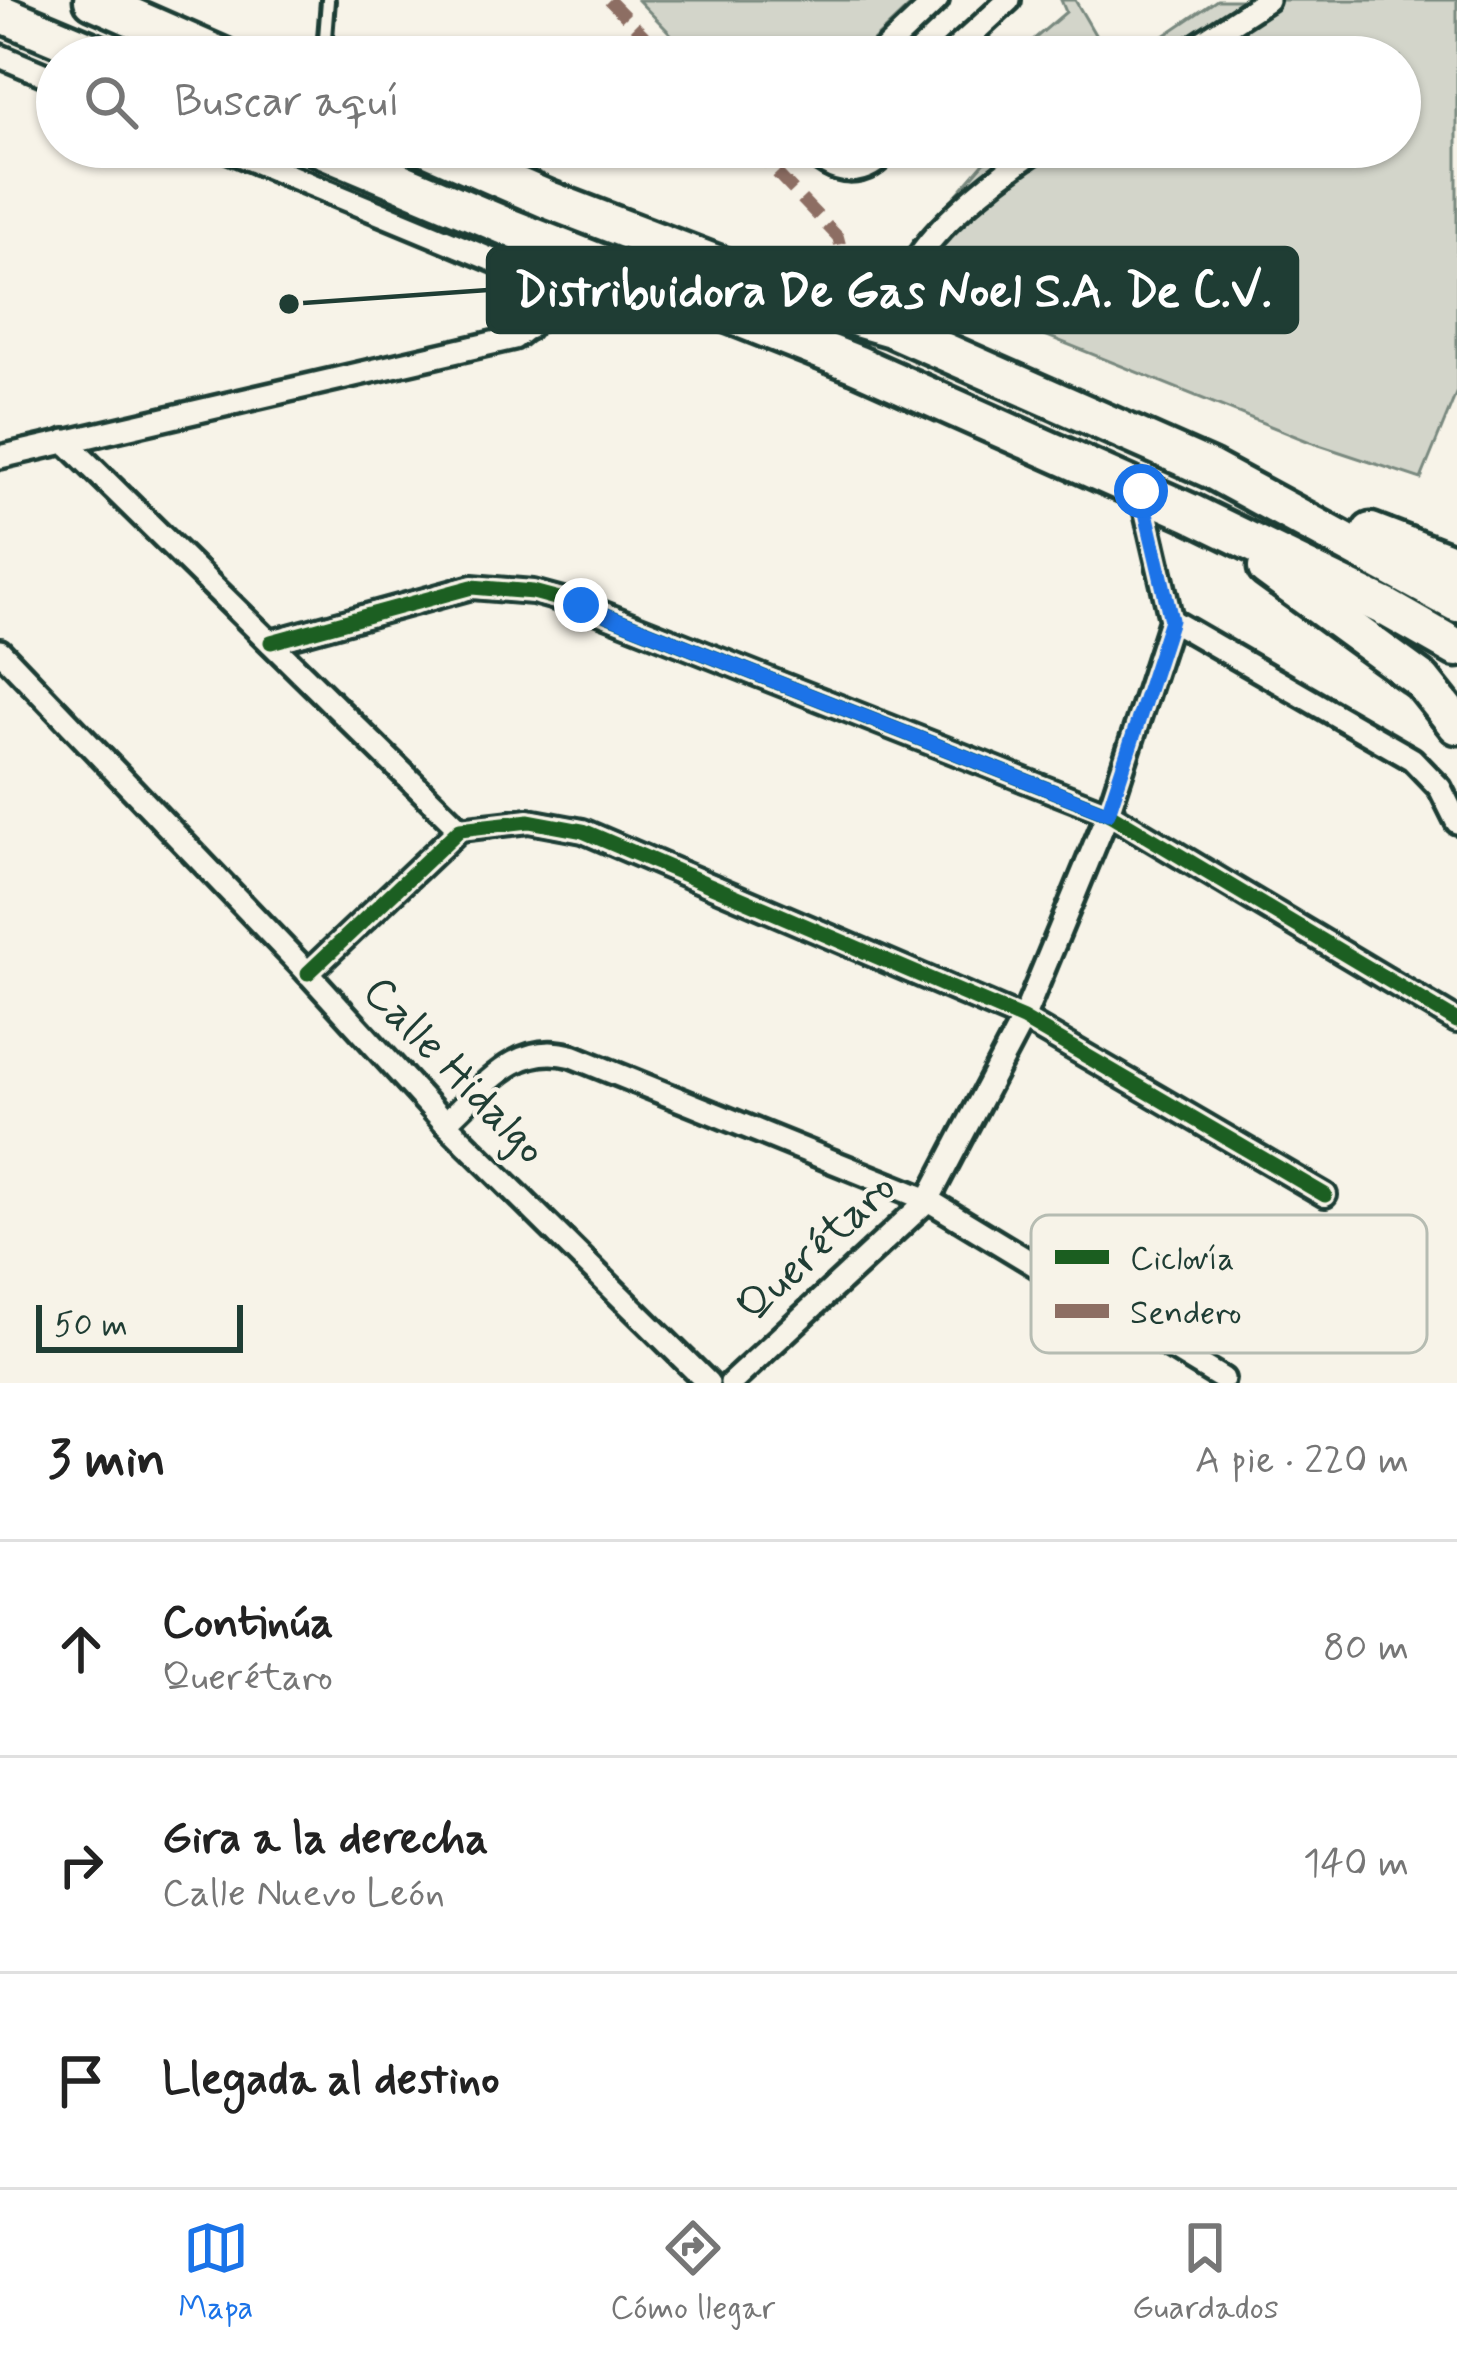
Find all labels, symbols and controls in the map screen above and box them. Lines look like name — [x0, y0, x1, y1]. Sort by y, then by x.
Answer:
search box — [36, 36, 1421, 168]
icon: search — [78, 69, 144, 135]
text: Buscar aquí — [174, 73, 400, 132]
callout: Distribuidora De Gas Noel S.A. De C.V. — [488, 248, 1297, 332]
text: Distribuidora De Gas Noel S.A. De C.V. — [514, 261, 1272, 324]
route start — [1114, 464, 1168, 518]
route end — [554, 578, 608, 632]
street label: Calle Hidalgo — [349, 964, 559, 1178]
street label: Querétaro — [725, 1159, 909, 1337]
legend — [1031, 1215, 1427, 1353]
text: Ciclovía — [1130, 1238, 1235, 1282]
text: Sendero — [1130, 1292, 1242, 1336]
scale bar — [36, 1299, 243, 1352]
text: 50 m — [54, 1304, 128, 1348]
text: 3 min — [48, 1428, 166, 1494]
text: A pie · 220 m — [1195, 1436, 1409, 1487]
text: Continúa — [162, 1594, 333, 1653]
icon: ahead — [48, 1616, 114, 1682]
text: 80 m — [1323, 1623, 1409, 1674]
text: Querétaro — [162, 1653, 333, 1704]
text: Gira a la derecha — [162, 1810, 488, 1869]
icon: right — [48, 1832, 114, 1898]
text: 140 m — [1303, 1839, 1409, 1890]
text: Calle Nuevo León — [162, 1869, 445, 1920]
icon: arrive — [48, 2048, 114, 2114]
text: Llegada al destino — [162, 2051, 499, 2110]
tab: Mapa — [178, 2215, 254, 2331]
tab: Cómo llegar — [610, 2215, 775, 2331]
tab: Guardados — [1132, 2215, 1279, 2331]

